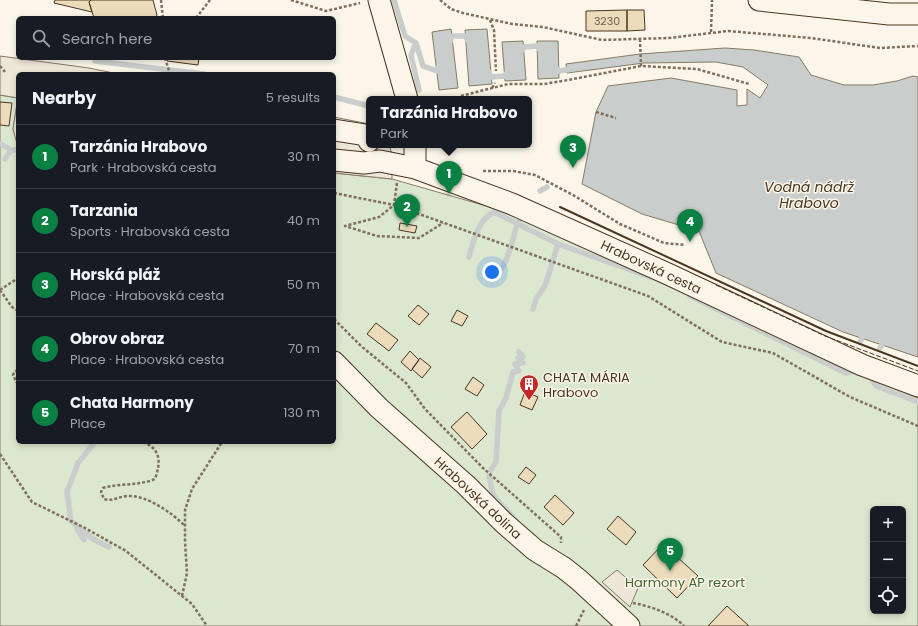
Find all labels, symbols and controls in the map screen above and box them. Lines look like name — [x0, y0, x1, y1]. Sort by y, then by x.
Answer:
house number: 3230 — [594, 13, 620, 29]
search box — [16, 16, 336, 60]
icon: search — [30, 27, 52, 49]
text: Search here — [62, 28, 152, 49]
text: Nearby — [32, 86, 96, 110]
text: 5 results — [266, 88, 320, 107]
popup — [366, 96, 532, 148]
text: Tarzánia Hrabovo — [380, 102, 518, 123]
text: Park — [380, 124, 408, 143]
pin: 3 — [560, 135, 586, 168]
text: Tarzánia Hrabovo — [70, 136, 207, 157]
text: 1 — [43, 147, 47, 166]
text: 30 m — [287, 147, 320, 166]
text: Park · Hrabovská cesta — [70, 158, 217, 177]
pin: 1 — [436, 161, 462, 194]
water label: Vodná nádrž Hrabovo — [764, 177, 855, 213]
pin: 2 — [394, 194, 420, 227]
text: Tarzania — [70, 200, 138, 221]
pin: 4 — [677, 209, 703, 242]
text: 2 — [41, 211, 49, 230]
text: 40 m — [287, 211, 320, 230]
text: Sports · Hrabovská cesta — [70, 222, 230, 241]
street label: Hrabovská cesta — [598, 235, 704, 299]
your location — [482, 262, 502, 282]
text: Horská pláž — [70, 264, 160, 285]
text: 3 — [41, 275, 49, 294]
text: 50 m — [287, 275, 320, 294]
text: Place · Hrabovská cesta — [70, 286, 224, 305]
text: Obrov obraz — [70, 328, 164, 349]
text: 4 — [41, 339, 49, 358]
text: 70 m — [288, 339, 320, 358]
text: Place · Hrabovská cesta — [70, 350, 224, 369]
place label: CHATA MÁRIA Hrabovo — [543, 368, 630, 402]
building icon: CHATA MÁRIA Hrabovo — [518, 373, 540, 401]
text: Chata Harmony — [70, 392, 194, 413]
text: 5 — [41, 403, 49, 422]
text: 130 m — [283, 403, 320, 422]
text: Place — [70, 414, 105, 433]
street label: Hrabovská dolina — [430, 452, 526, 544]
map controls — [870, 506, 906, 614]
button: + — [870, 506, 906, 542]
pin: 5 — [657, 538, 683, 571]
button: − — [870, 542, 906, 578]
park label: Harmony AP rezort — [625, 573, 745, 592]
button: locate — [870, 578, 906, 614]

